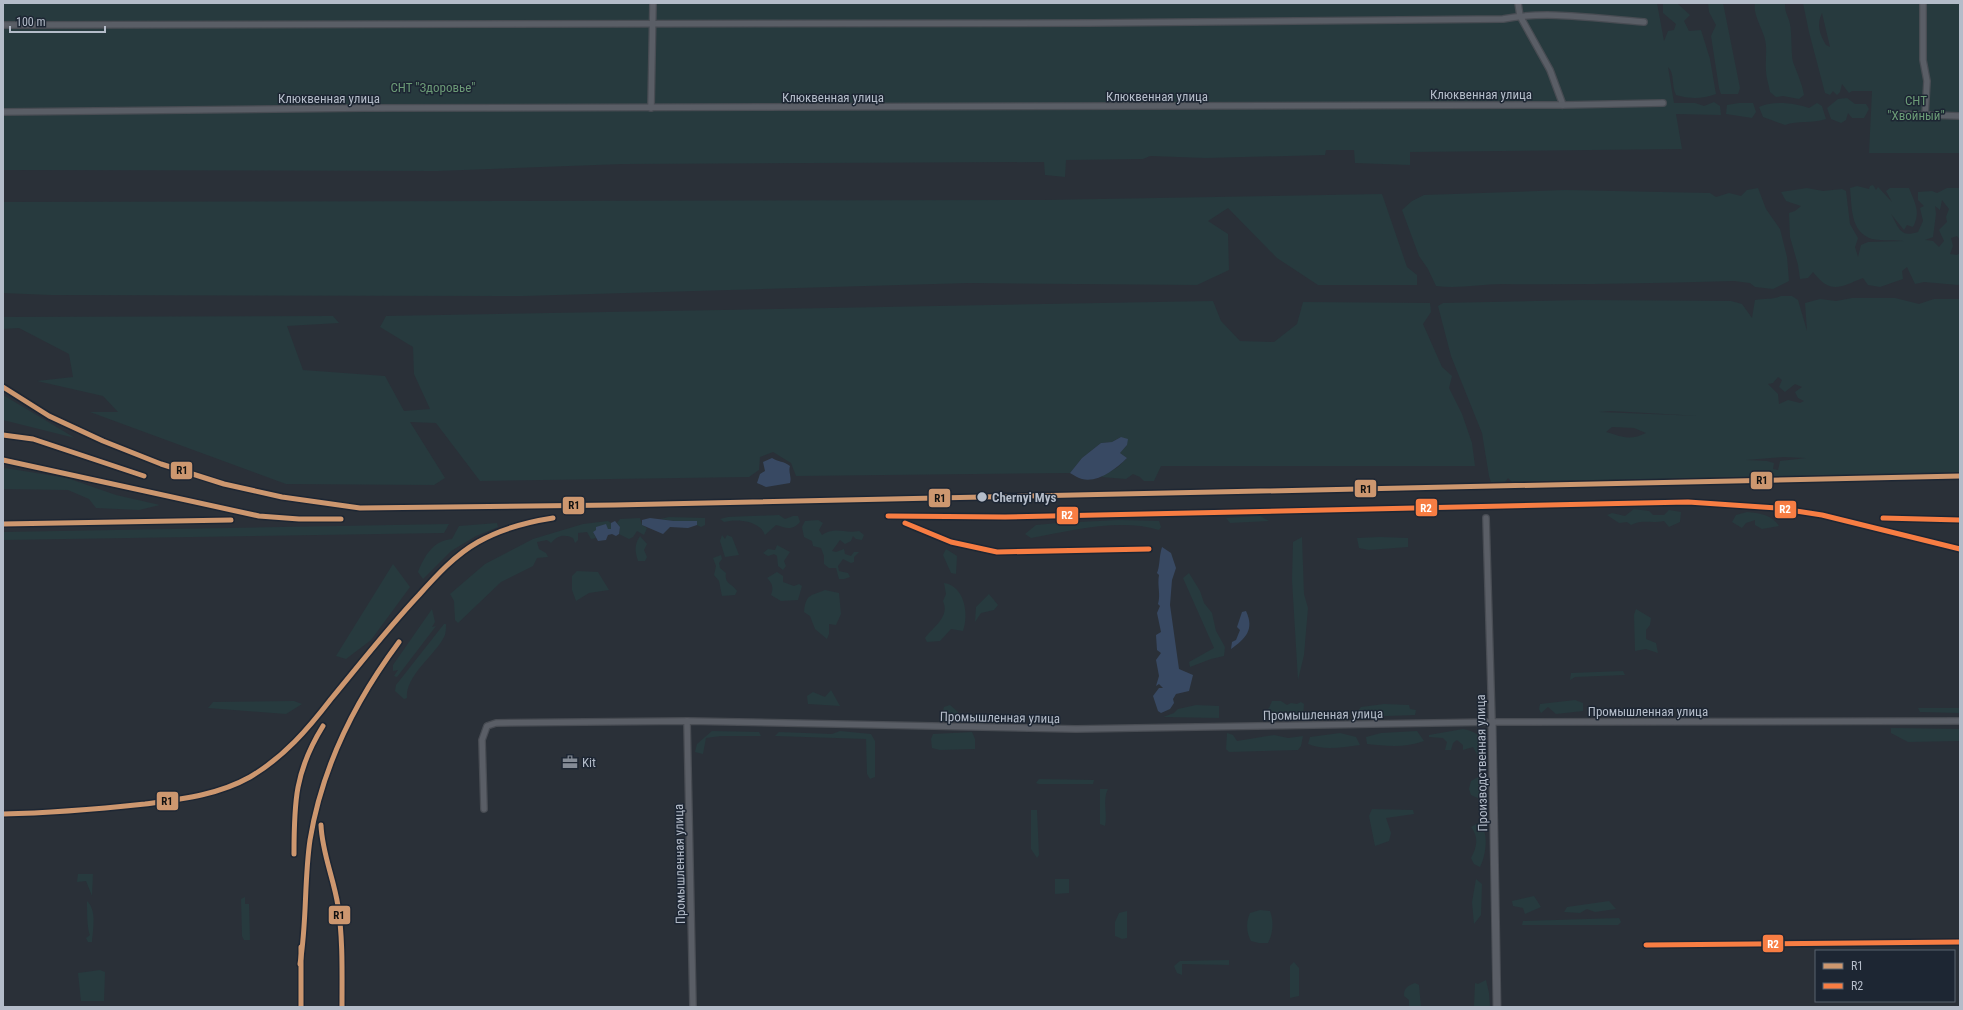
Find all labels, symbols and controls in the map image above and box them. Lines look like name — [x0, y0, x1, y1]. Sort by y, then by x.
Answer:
scale bar — [10, 8, 105, 34]
text: 100 m — [16, 15, 46, 29]
park label: СНТ "Здоровье" — [390, 80, 476, 95]
street label: Клюквенная улица — [1430, 87, 1532, 102]
street label: Клюквенная улица — [1106, 89, 1208, 104]
street label: Клюквенная улица — [782, 90, 884, 105]
street label: Клюквенная улица — [278, 91, 380, 106]
park label: СНТ "Хвойный" — [1887, 93, 1945, 123]
line badge: R1 — [170, 461, 193, 480]
text: R1 — [176, 464, 188, 477]
line badge: R1 — [1750, 471, 1773, 490]
text: R1 — [1756, 474, 1768, 487]
line badge: R1 — [1354, 479, 1377, 498]
text: R1 — [1360, 483, 1372, 496]
line badge: R1 — [928, 488, 951, 508]
marker: Chernyi Mys — [975, 490, 989, 504]
place label: Chernyi Mys — [992, 490, 1056, 505]
text: R1 — [934, 492, 946, 505]
line badge: R1 — [562, 496, 585, 515]
line badge: R2 — [1415, 498, 1438, 517]
text: R1 — [568, 499, 580, 512]
line badge: R2 — [1774, 500, 1797, 519]
text: R2 — [1420, 502, 1432, 515]
text: R2 — [1779, 503, 1791, 516]
line badge: R2 — [1056, 506, 1079, 525]
text: R2 — [1061, 509, 1073, 522]
street label: Производственная улица — [1473, 694, 1490, 832]
street label: Промышленная улица — [1588, 704, 1708, 719]
street label: Промышленная улица — [1263, 706, 1383, 723]
street label: Промышленная улица — [940, 709, 1060, 726]
office icon: Kit — [561, 753, 579, 771]
place label: Kit — [582, 755, 596, 770]
line badge: R1 — [156, 791, 179, 811]
text: R1 — [161, 795, 173, 808]
street label: Промышленная улица — [671, 804, 688, 924]
line badge: R1 — [328, 905, 351, 925]
text: R1 — [333, 909, 345, 922]
line badge: R2 — [1762, 934, 1784, 953]
text: R2 — [1767, 938, 1779, 951]
legend — [1815, 950, 1955, 1002]
text: R1 — [1851, 959, 1863, 973]
text: R2 — [1851, 979, 1863, 993]

